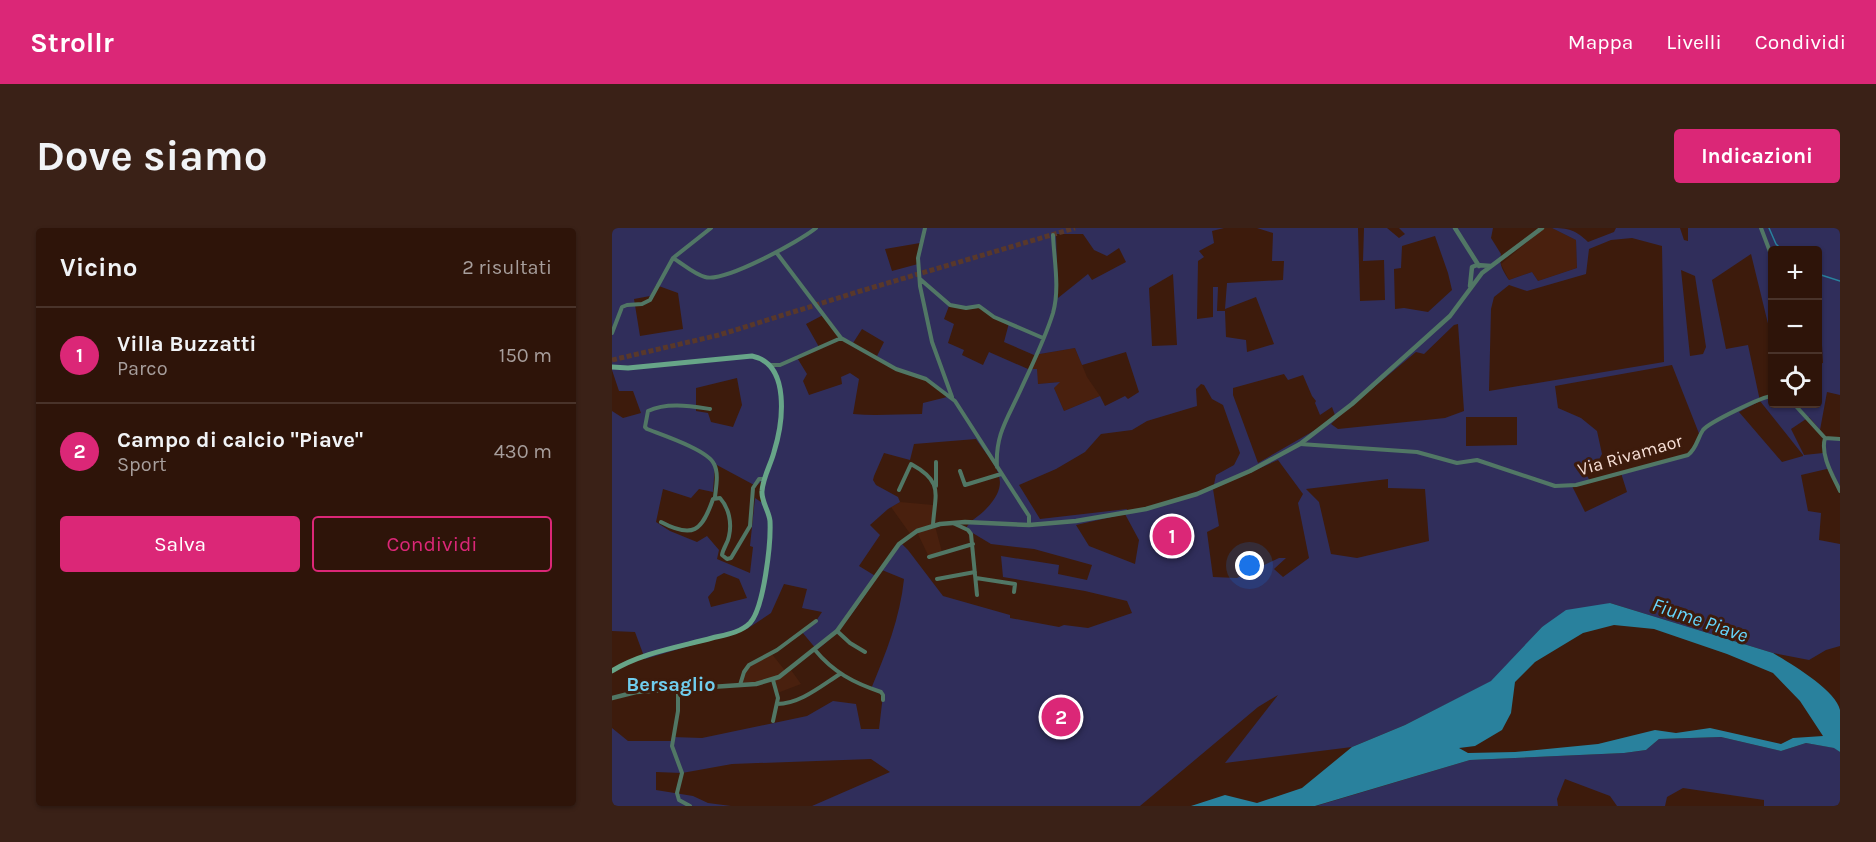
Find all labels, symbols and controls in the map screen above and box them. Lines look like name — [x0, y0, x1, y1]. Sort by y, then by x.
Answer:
text: Strollr — [30, 26, 114, 59]
text: Mappa — [1568, 30, 1633, 54]
text: Livelli — [1666, 30, 1722, 54]
text: Condividi — [1755, 30, 1846, 54]
button: Indicazioni — [1674, 129, 1840, 183]
text: Dove siamo — [36, 131, 267, 181]
map controls — [1768, 246, 1822, 408]
button: + — [1768, 246, 1822, 300]
text: Vicino — [60, 252, 137, 283]
text: 2 risultati — [462, 256, 552, 279]
button: − — [1768, 300, 1822, 354]
text: Villa Buzzatti — [117, 331, 257, 357]
text: 1 — [76, 344, 83, 367]
text: 150 m — [499, 344, 552, 367]
button: locate — [1768, 354, 1822, 408]
text: Parco — [117, 357, 168, 380]
text: Campo di calcio "Piave" — [117, 427, 363, 453]
street label: Via Rivamaor — [1575, 429, 1685, 480]
text: 2 — [73, 440, 86, 463]
text: 430 m — [494, 440, 552, 463]
text: Sport — [117, 453, 166, 476]
pin: 1 — [1152, 514, 1192, 558]
button: Salva — [60, 516, 300, 572]
button: Condividi — [312, 516, 552, 572]
your location — [1235, 551, 1264, 580]
water label: Fiume Piave — [1649, 593, 1751, 647]
district label: Bersaglio — [626, 673, 716, 696]
pin: 2 — [1042, 694, 1080, 740]

